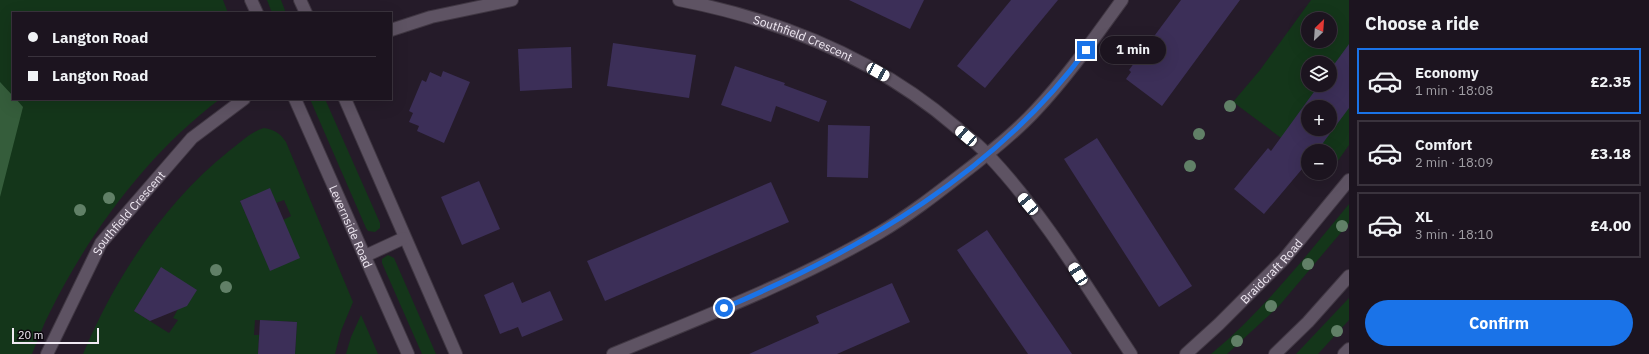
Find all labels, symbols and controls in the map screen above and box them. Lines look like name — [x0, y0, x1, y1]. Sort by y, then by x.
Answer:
street label: Southfield Crescent — [752, 11, 855, 64]
north arrow — [1301, 12, 1337, 48]
map controls — [1301, 12, 1337, 180]
text: Choose a ride — [1365, 12, 1479, 35]
text: Langton Road — [52, 28, 148, 47]
callout: 1 min — [1100, 36, 1166, 64]
route end — [1077, 41, 1095, 59]
text: 1 min — [1116, 41, 1150, 58]
button: layers — [1301, 56, 1337, 92]
car — [865, 61, 891, 83]
icon: car — [1367, 63, 1403, 99]
text: Economy — [1415, 63, 1479, 82]
text: Langton Road — [52, 66, 148, 85]
text: £2.35 — [1591, 72, 1631, 91]
text: 1 min · 18:08 — [1415, 82, 1493, 99]
button: + — [1301, 100, 1337, 136]
car — [953, 124, 979, 148]
icon: car — [1367, 135, 1403, 171]
text: Comfort — [1415, 135, 1472, 154]
button: − — [1301, 144, 1337, 180]
text: £3.18 — [1591, 144, 1631, 163]
text: 2 min · 18:09 — [1415, 154, 1493, 171]
street label: Southfield Crescent — [89, 167, 168, 257]
street label: Levernside Road — [326, 182, 376, 270]
car — [1016, 191, 1040, 217]
icon: car — [1367, 207, 1403, 243]
text: XL — [1415, 207, 1433, 226]
text: £4.00 — [1591, 216, 1631, 235]
text: 3 min · 18:10 — [1415, 226, 1493, 243]
street label: Braidcraft Road — [1237, 235, 1305, 306]
car — [1066, 261, 1090, 287]
route start — [715, 299, 733, 317]
button: Confirm — [1365, 300, 1633, 346]
scale bar — [12, 326, 99, 345]
text: 20 m — [18, 328, 43, 342]

